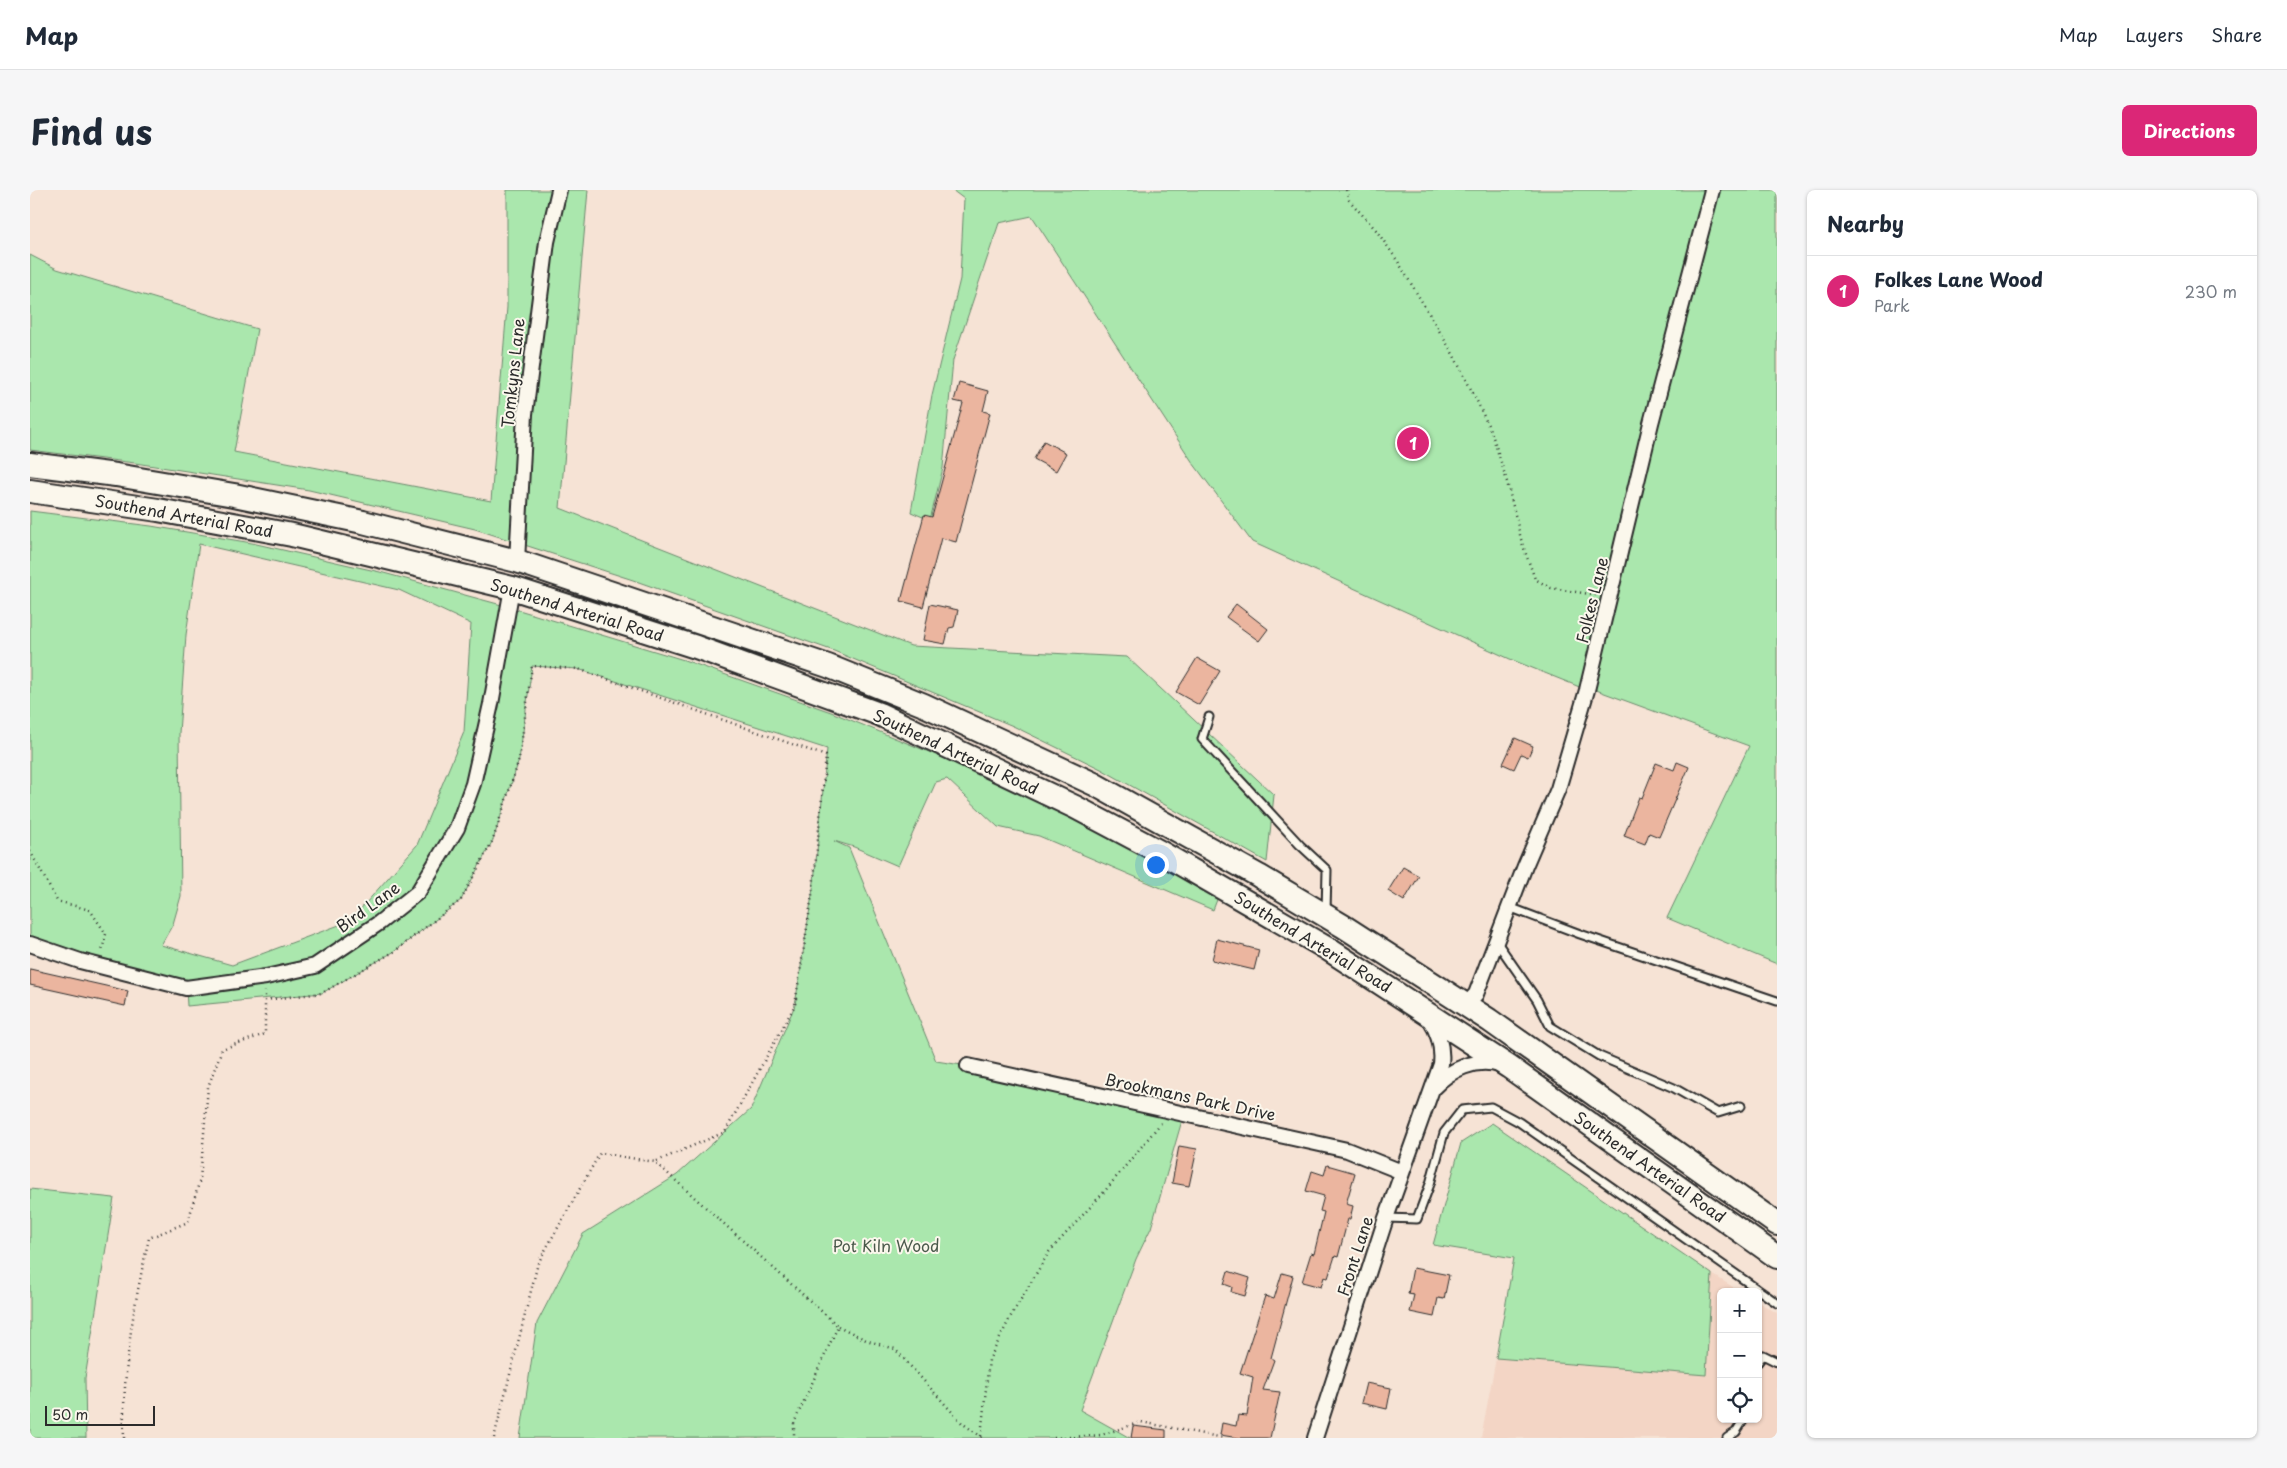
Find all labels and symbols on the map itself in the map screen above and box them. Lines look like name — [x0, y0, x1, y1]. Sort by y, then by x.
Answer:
street label: Tomkyns Lane — [494, 317, 530, 429]
pin: 1 — [1397, 424, 1429, 462]
street label: Southend Arterial Road — [93, 488, 275, 542]
street label: Folkes Lane — [1569, 554, 1613, 645]
street label: Southend Arterial Road — [488, 571, 667, 647]
street label: Southend Arterial Road — [870, 702, 1043, 800]
your location — [1143, 852, 1169, 878]
street label: Bird Lane — [331, 875, 404, 937]
street label: Southend Arterial Road — [1230, 884, 1397, 998]
street label: Brookmans Park Drive — [1102, 1066, 1278, 1126]
street label: Southend Arterial Road — [1570, 1105, 1731, 1228]
street label: Front Lane — [1330, 1213, 1378, 1299]
park label: Pot Kiln Wood — [832, 1233, 940, 1257]
scale bar — [45, 1403, 155, 1426]

